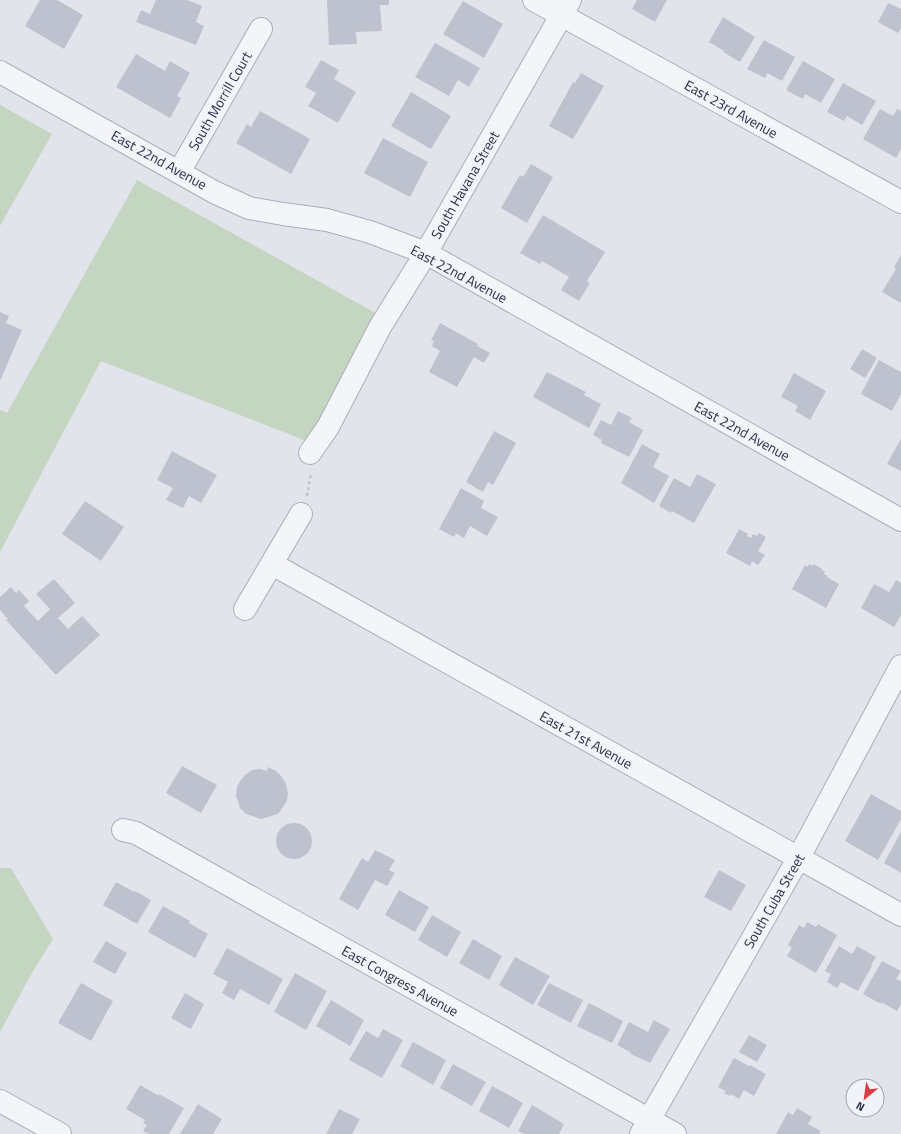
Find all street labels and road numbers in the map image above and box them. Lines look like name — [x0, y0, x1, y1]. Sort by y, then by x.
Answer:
street label: South Morrill Court — [183, 47, 257, 154]
street label: East 23rd Avenue — [681, 74, 782, 143]
street label: East 22nd Avenue — [107, 125, 211, 195]
street label: South Havana Street — [425, 127, 504, 243]
street label: East 22nd Avenue — [407, 239, 511, 308]
street label: East 22nd Avenue — [690, 396, 794, 466]
street label: East 21st Avenue — [536, 705, 636, 774]
street label: South Cuba Street — [738, 849, 809, 952]
street label: East Congress Avenue — [338, 940, 462, 1021]

